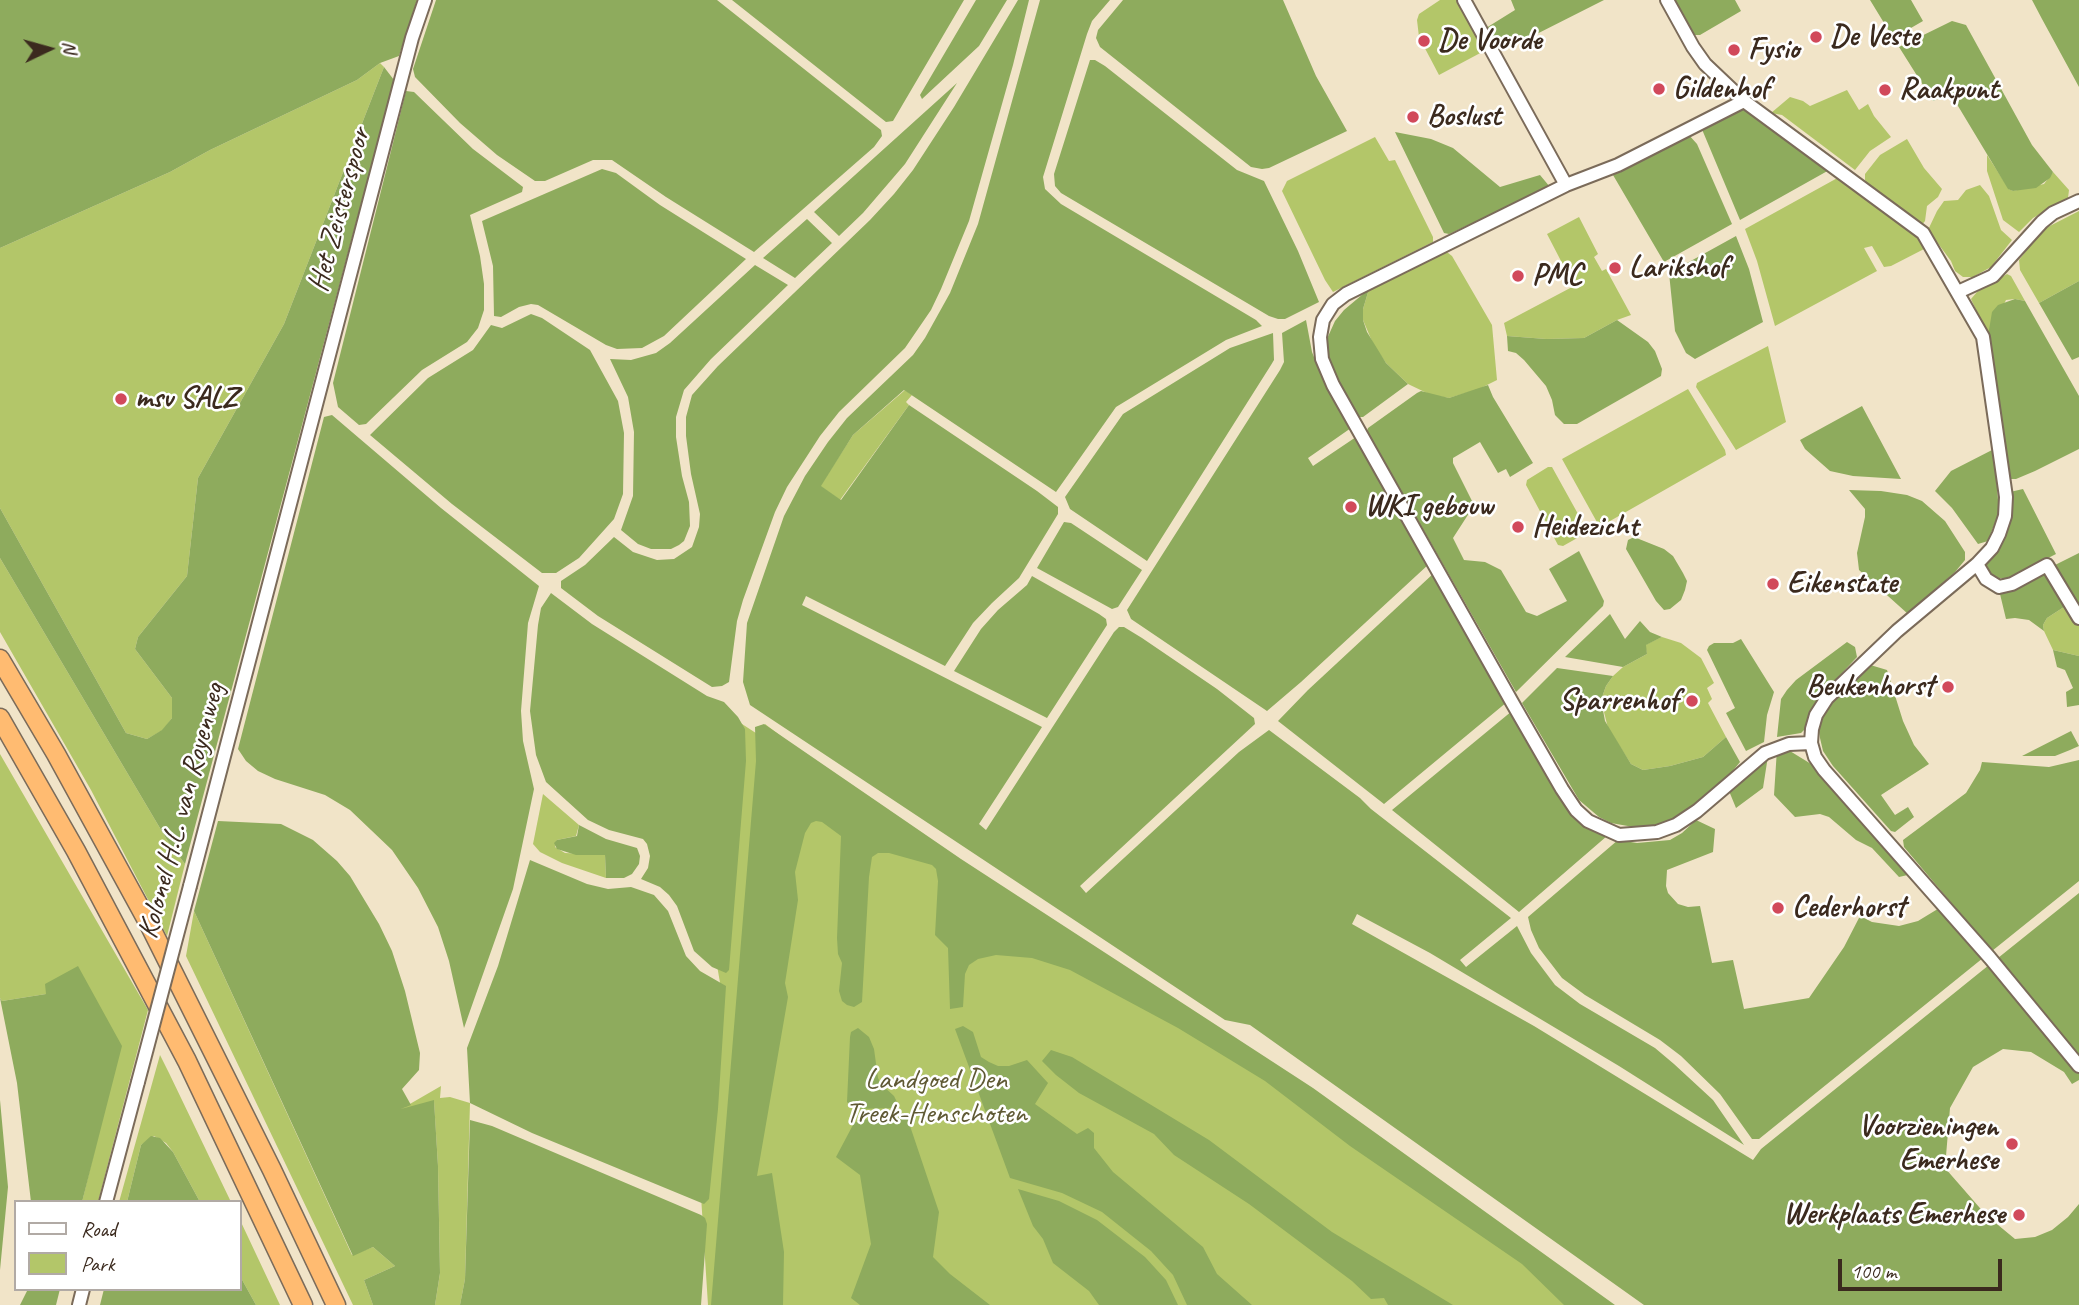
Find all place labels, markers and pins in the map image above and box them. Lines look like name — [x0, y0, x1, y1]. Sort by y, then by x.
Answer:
place label: De Veste — [1830, 19, 1919, 55]
place label: De Voorde — [1438, 23, 1542, 59]
marker: De Veste — [1808, 29, 1824, 45]
place label: Fysio — [1748, 32, 1799, 68]
marker: De Voorde — [1416, 33, 1432, 49]
marker: Fysio — [1726, 42, 1742, 58]
place label: Gildenhof — [1673, 71, 1769, 107]
place label: Raakpunt — [1899, 72, 1998, 108]
marker: Gildenhof — [1651, 81, 1667, 97]
marker: Raakpunt — [1877, 82, 1893, 98]
place label: Boslust — [1427, 99, 1501, 135]
marker: Boslust — [1405, 109, 1421, 125]
place label: Larikshof — [1629, 250, 1728, 286]
place label: PMC — [1532, 258, 1582, 294]
marker: Larikshof — [1607, 260, 1623, 276]
marker: PMC — [1510, 268, 1526, 284]
place label: msv SALZ — [135, 381, 238, 417]
marker: msv SALZ — [113, 391, 129, 407]
place label: WKI gebouw — [1365, 489, 1493, 525]
marker: WKI gebouw — [1343, 499, 1359, 515]
place label: Heidezicht — [1532, 509, 1638, 545]
marker: Heidezicht — [1510, 519, 1526, 535]
place label: Eikenstate — [1787, 566, 1897, 602]
marker: Eikenstate — [1765, 576, 1781, 592]
place label: Beukenhorst — [1806, 669, 1934, 705]
marker: Beukenhorst — [1940, 679, 1956, 695]
place label: Sparrenhof — [1559, 683, 1678, 719]
marker: Sparrenhof — [1684, 693, 1700, 709]
place label: Cederhorst — [1792, 890, 1905, 926]
marker: Cederhorst — [1770, 900, 1786, 916]
place label: Voorzieningen Emerhese — [1858, 1109, 1998, 1180]
marker: Voorzieningen Emerhese — [2004, 1136, 2020, 1152]
place label: Werkplaats Emerhese — [1783, 1197, 2005, 1233]
marker: Werkplaats Emerhese — [2011, 1207, 2027, 1223]

